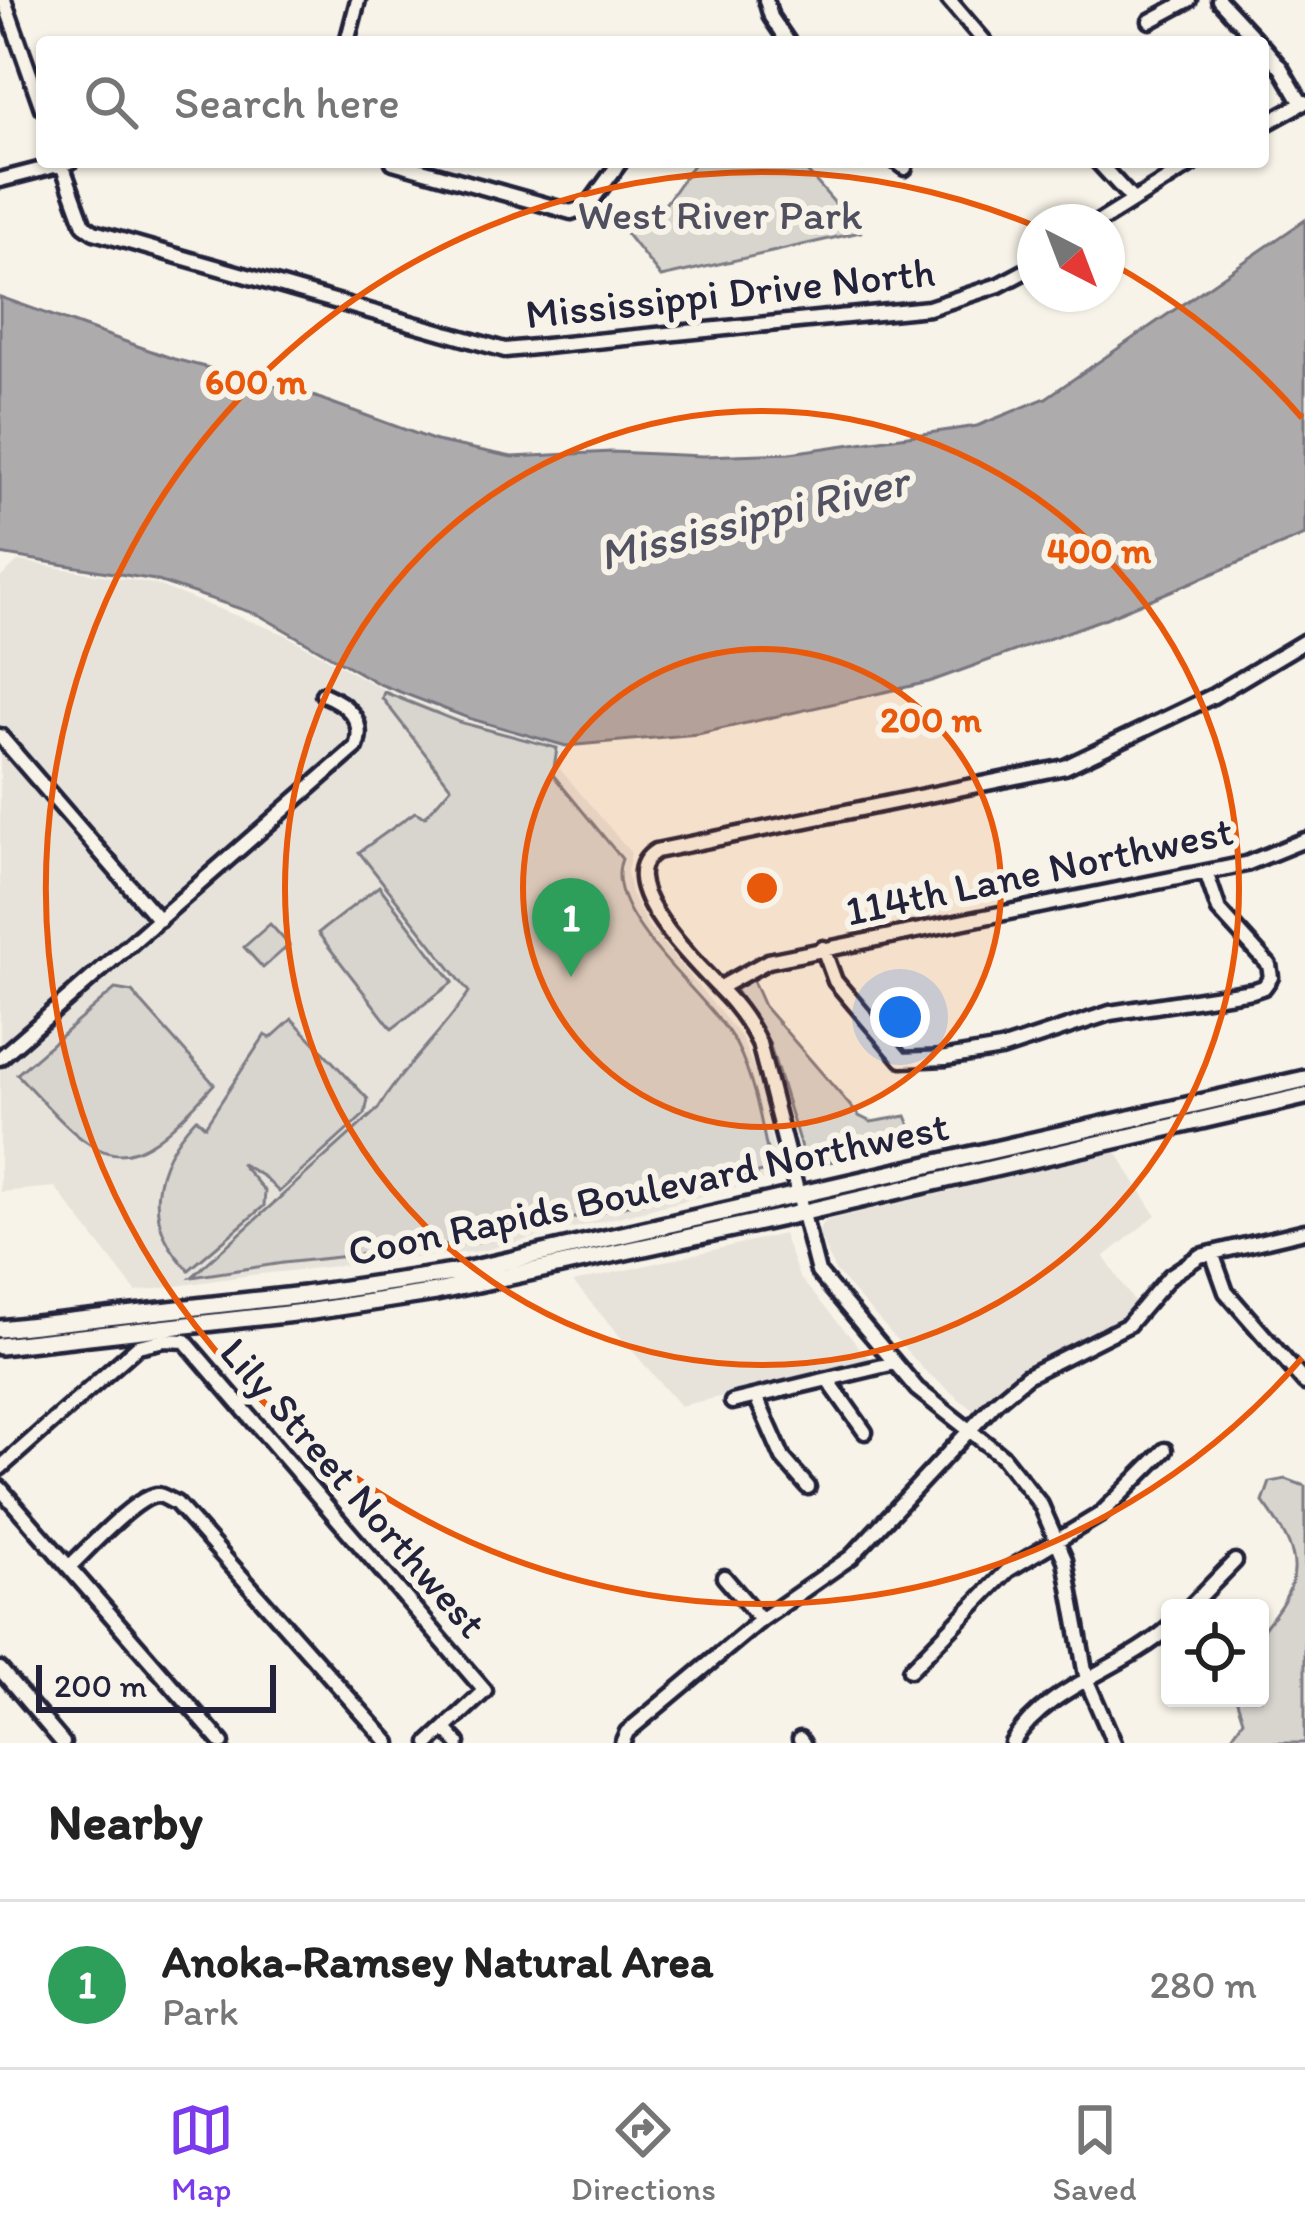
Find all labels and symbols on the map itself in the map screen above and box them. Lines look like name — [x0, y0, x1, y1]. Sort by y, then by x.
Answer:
park label: West River Park — [578, 189, 863, 240]
north arrow — [1017, 204, 1125, 312]
street label: Mississippi Drive North — [523, 246, 937, 339]
text: 600 m — [205, 360, 308, 403]
water label: Mississippi River — [593, 451, 918, 581]
text: 400 m — [1047, 529, 1152, 572]
text: 200 m — [880, 698, 983, 741]
street label: 114th Lane Northwest — [841, 805, 1237, 936]
centre of rings — [741, 867, 783, 909]
pin: 1 — [532, 878, 610, 977]
your location — [870, 987, 930, 1047]
street label: Coon Rapids Boulevard Northwest — [343, 1100, 953, 1277]
street label: Lily Street Northwest — [209, 1327, 498, 1648]
scale bar — [36, 1659, 276, 1712]

